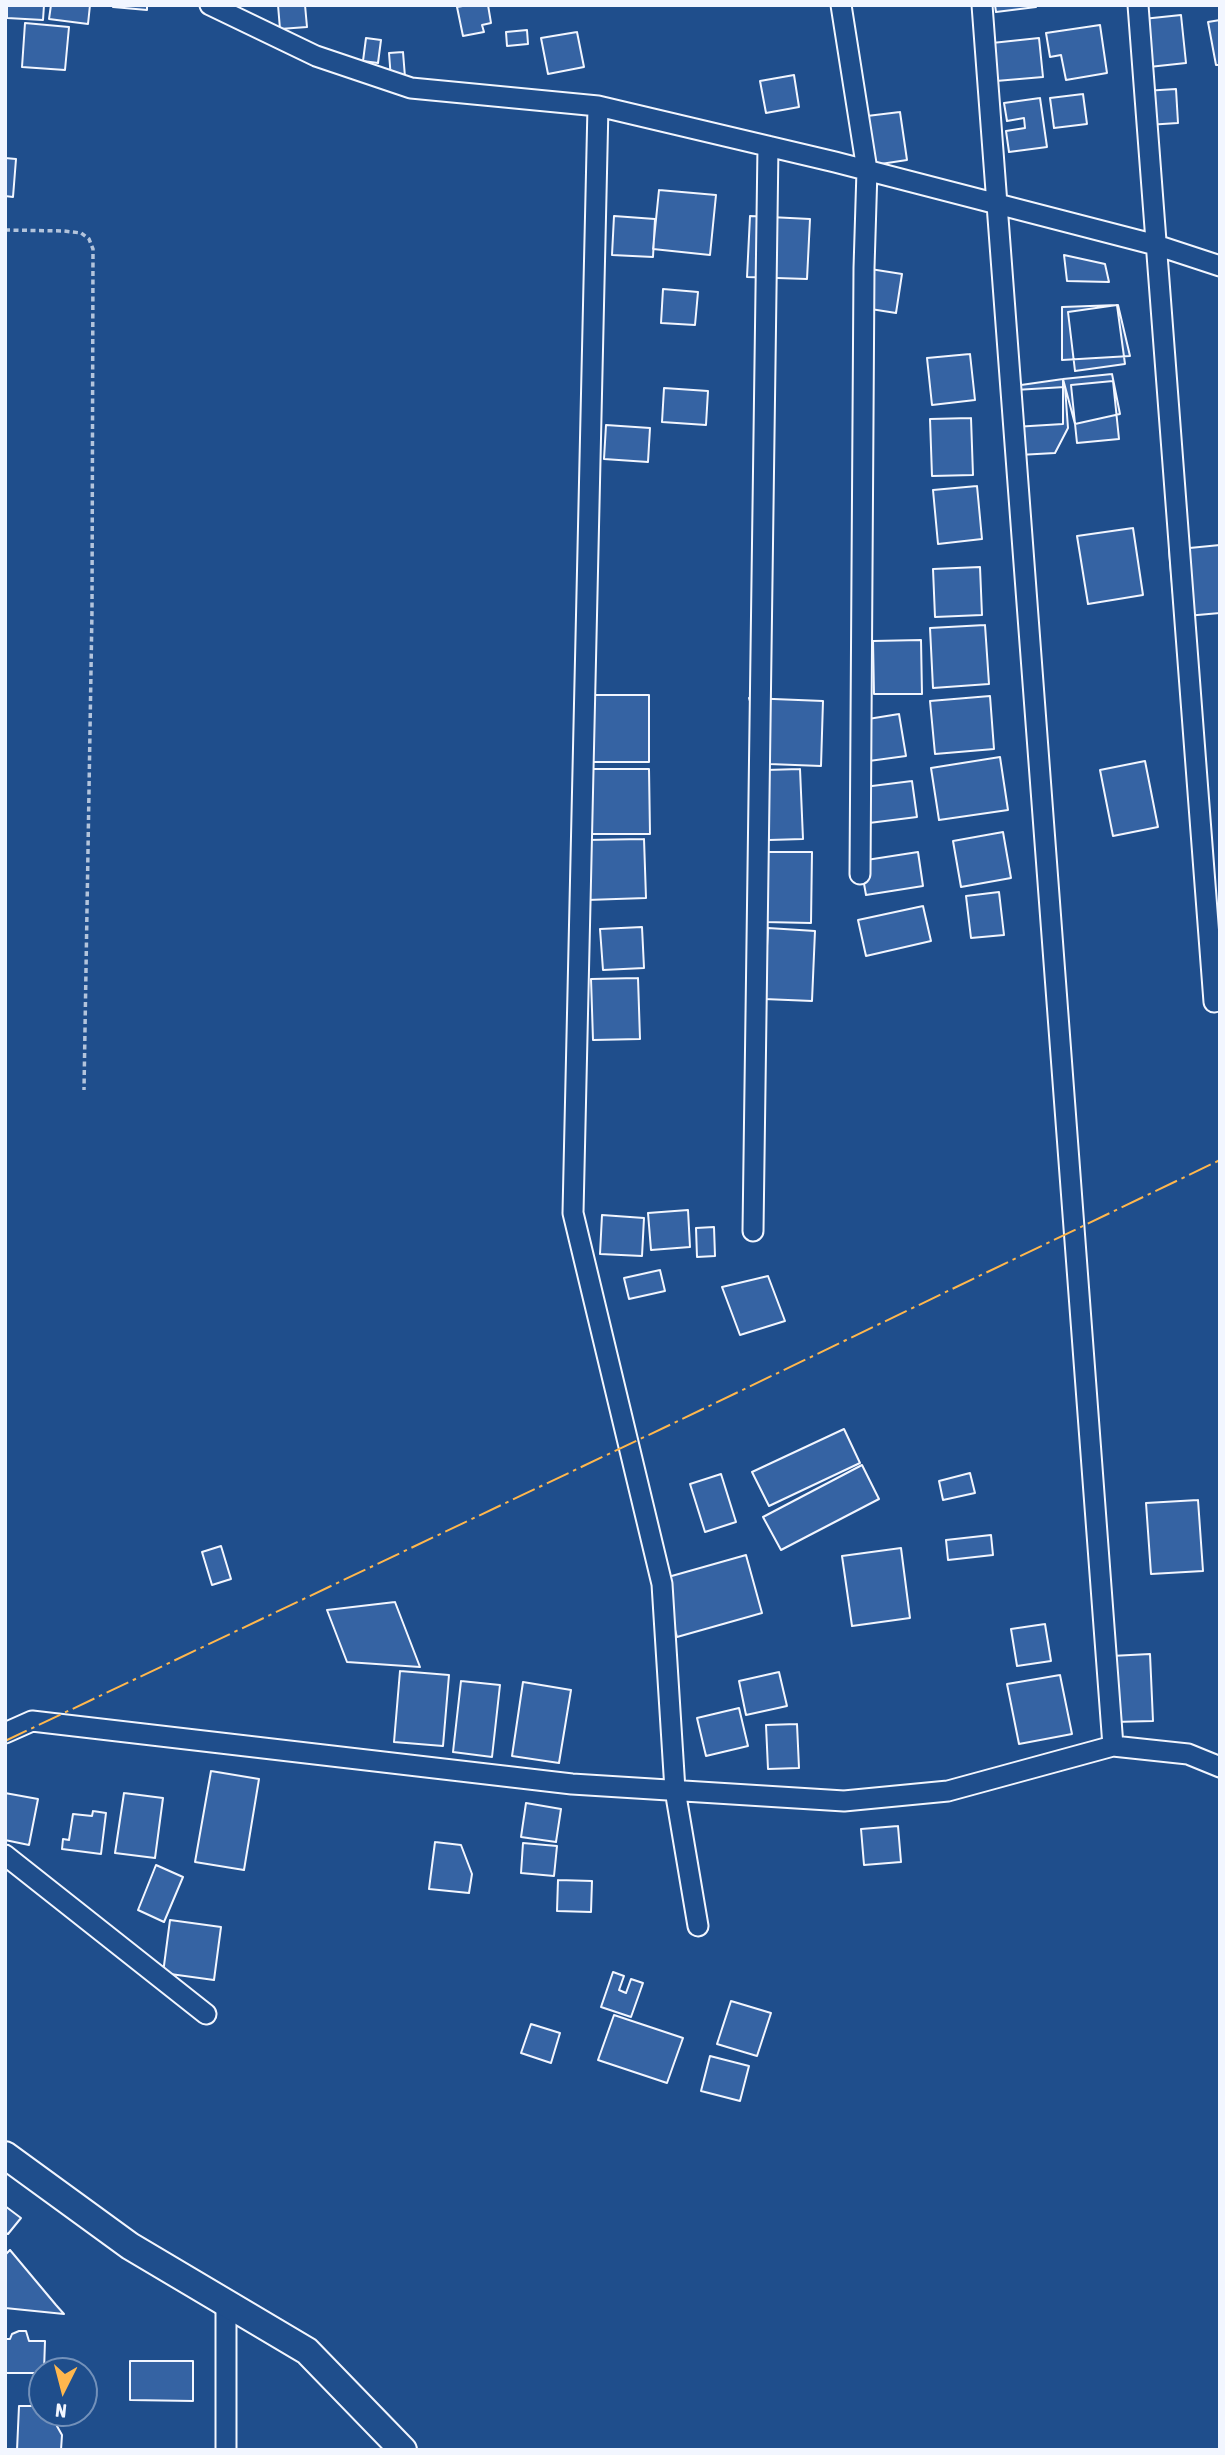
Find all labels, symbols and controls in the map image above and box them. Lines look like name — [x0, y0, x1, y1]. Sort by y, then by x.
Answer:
north arrow — [28, 2357, 98, 2427]
text: N — [54, 2399, 68, 2422]

